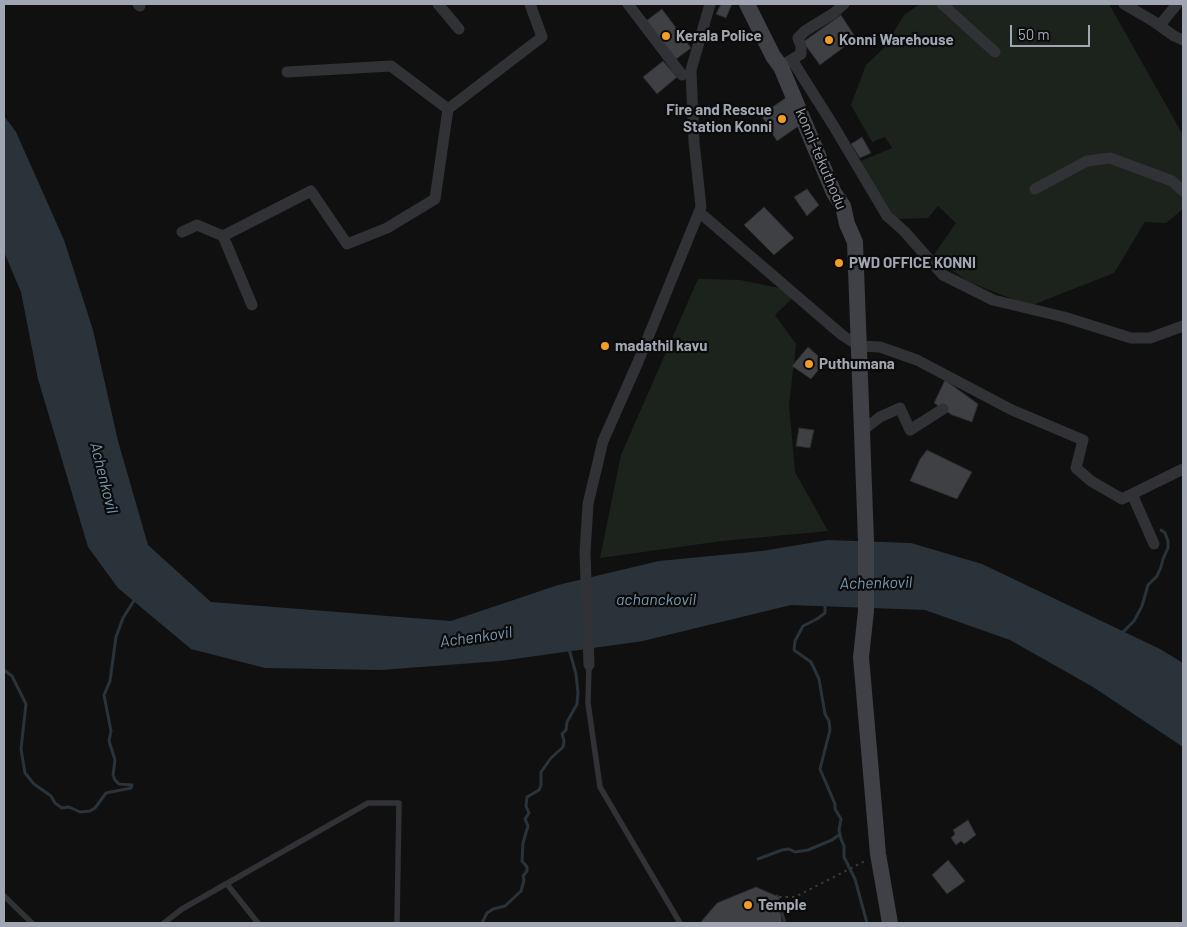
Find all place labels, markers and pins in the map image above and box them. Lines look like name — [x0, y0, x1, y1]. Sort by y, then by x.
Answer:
place label: Kerala Police — [676, 27, 762, 45]
marker: Kerala Police — [660, 30, 672, 42]
place label: Konni Warehouse — [839, 31, 954, 49]
marker: Konni Warehouse — [823, 34, 835, 46]
place label: Fire and Rescue Station Konni — [666, 101, 772, 136]
marker: Fire and Rescue Station Konni — [776, 113, 788, 125]
place label: PWD OFFICE KONNI — [849, 254, 976, 272]
marker: PWD OFFICE KONNI — [833, 257, 845, 269]
place label: madathil kavu — [615, 337, 707, 355]
marker: madathil kavu — [599, 340, 611, 352]
place label: Puthumana — [819, 355, 895, 373]
marker: Puthumana — [803, 358, 815, 370]
place label: Temple — [758, 896, 807, 914]
marker: Temple — [742, 899, 754, 911]

